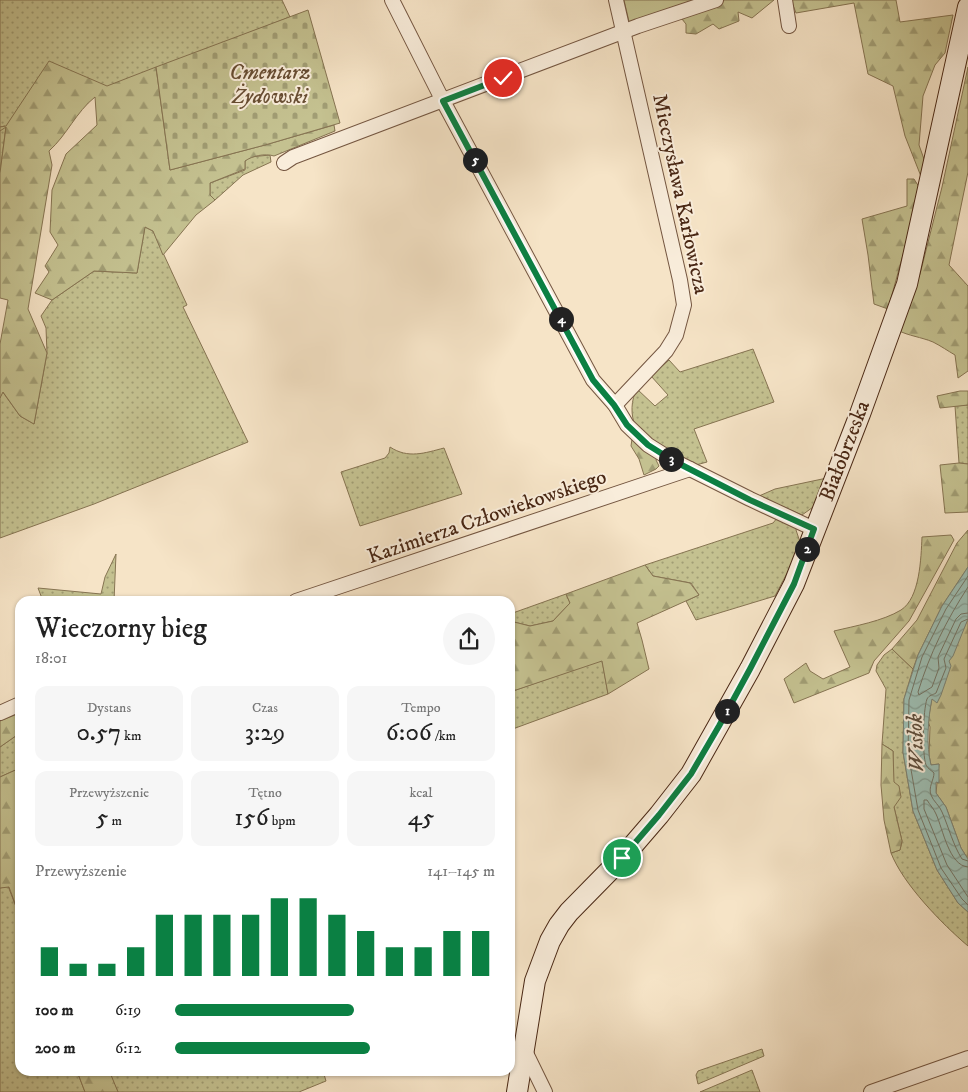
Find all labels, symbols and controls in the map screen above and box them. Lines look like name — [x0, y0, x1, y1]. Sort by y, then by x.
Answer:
pin — [482, 57, 524, 99]
park label: Cmentarz Żydowski — [229, 60, 311, 110]
icon: check — [489, 64, 517, 92]
street label: Mieczysława Karłowicza — [646, 92, 714, 297]
pin: 5 — [462, 148, 488, 172]
text: 5 — [472, 151, 479, 169]
pin: 4 — [548, 306, 574, 332]
text: 4 — [557, 310, 566, 328]
street label: Białobrzeska — [814, 397, 876, 505]
pin: 3 — [658, 446, 684, 472]
text: 3 — [669, 450, 674, 468]
street label: Kazimierza Człowiekowskiego — [364, 464, 610, 570]
pin: 2 — [794, 536, 820, 562]
text: 2 — [804, 540, 811, 558]
text: Wieczorny bieg — [35, 611, 207, 646]
button: share — [443, 613, 495, 665]
text: 18:01 — [35, 648, 67, 668]
pin: 1 — [714, 698, 740, 724]
text: Dystans — [87, 699, 131, 717]
text: Czas — [252, 699, 278, 717]
text: Tempo — [401, 699, 441, 717]
text: 1 — [725, 702, 730, 720]
water label: Wisłok — [901, 713, 931, 773]
text: 0.57 — [76, 717, 121, 748]
text: 3:29 — [245, 717, 285, 748]
text: 6:06 — [386, 717, 432, 748]
text: km — [121, 727, 142, 745]
text: /km — [432, 727, 456, 745]
text: Przewyższenie — [69, 784, 149, 802]
text: Tętno — [248, 784, 282, 802]
text: kcal — [410, 784, 432, 802]
text: 5 — [96, 802, 108, 833]
text: 156 — [234, 802, 269, 833]
text: 45 — [408, 802, 434, 833]
text: m — [108, 812, 122, 830]
text: bpm — [269, 812, 296, 830]
pin — [601, 837, 643, 879]
icon: arrive — [608, 844, 636, 872]
text: Przewyższenie — [35, 861, 127, 881]
text: 141–145 m — [427, 861, 495, 881]
text: 100 m — [35, 1000, 74, 1020]
text: 6:19 — [115, 1000, 141, 1020]
text: 200 m — [35, 1038, 76, 1058]
text: 6:12 — [115, 1038, 141, 1058]

